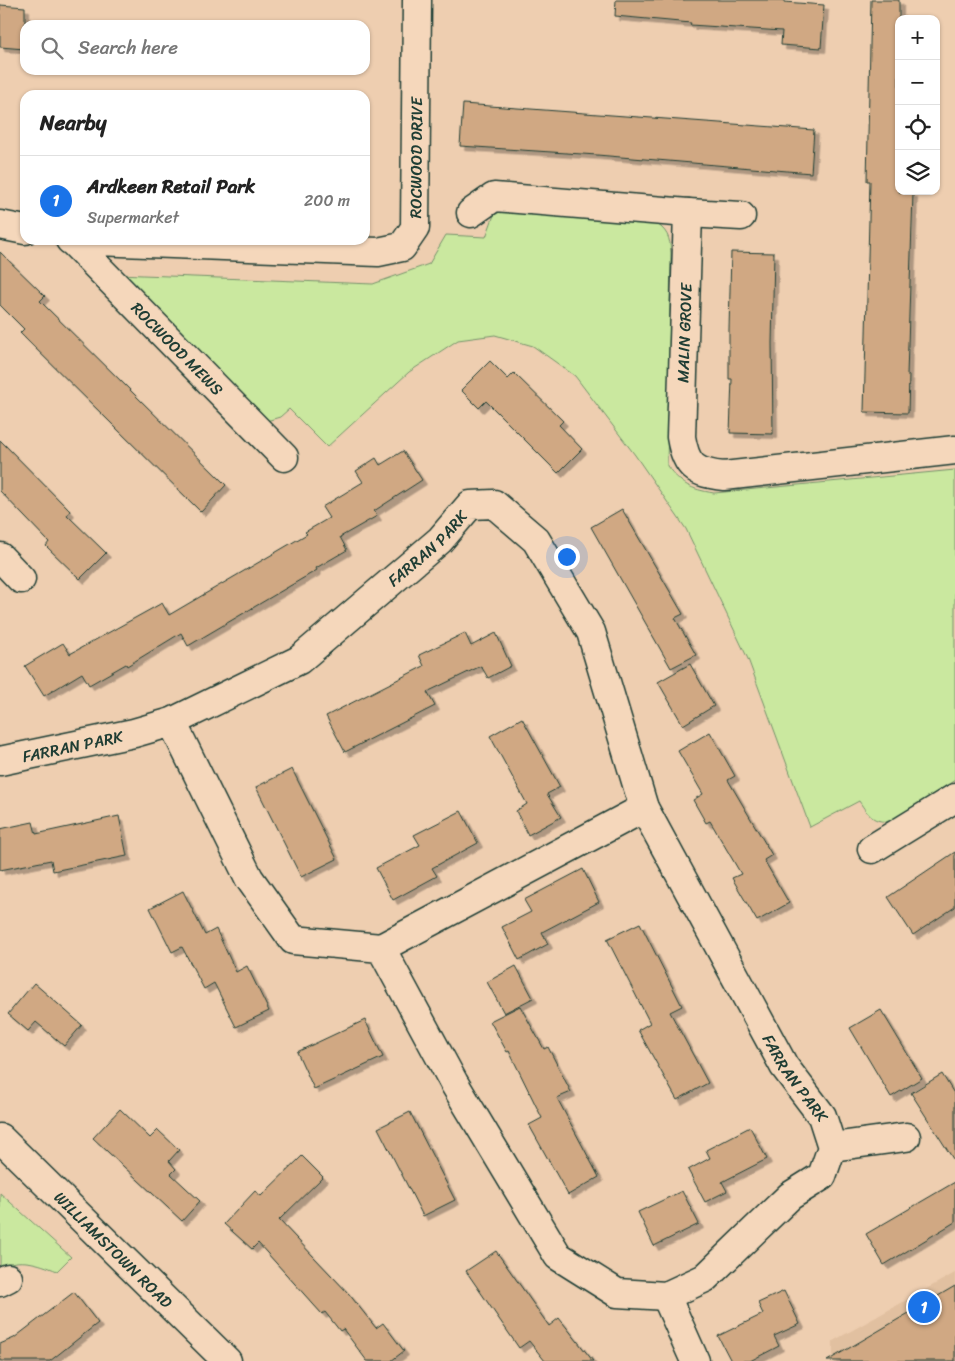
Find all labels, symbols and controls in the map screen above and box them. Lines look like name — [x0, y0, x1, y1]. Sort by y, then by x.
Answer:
map controls — [895, 15, 940, 195]
button: + — [895, 15, 940, 60]
search box — [20, 20, 370, 75]
text: Search here — [78, 31, 178, 64]
icon: search — [38, 34, 66, 62]
button: − — [895, 60, 940, 105]
street label: ROCWOOD DRIVE — [401, 96, 431, 219]
text: Nearby — [40, 104, 106, 142]
button: locate — [895, 105, 940, 150]
button: layers — [895, 150, 940, 195]
text: Ardkeen Retail Park — [87, 170, 255, 203]
text: 1 — [53, 186, 59, 215]
text: 200 m — [304, 186, 350, 215]
text: Supermarket — [87, 203, 179, 232]
street label: MALIN GROVE — [668, 282, 701, 383]
street label: ROCWOOD MEWS — [124, 295, 230, 403]
street label: FARRAN PARK — [381, 503, 476, 594]
your location — [554, 544, 580, 570]
street label: FARRAN PARK — [20, 721, 127, 771]
street label: FARRAN PARK — [754, 1029, 837, 1130]
street label: WILLIAMSTOWN ROAD — [47, 1184, 180, 1316]
pin: 1 — [908, 1288, 940, 1326]

